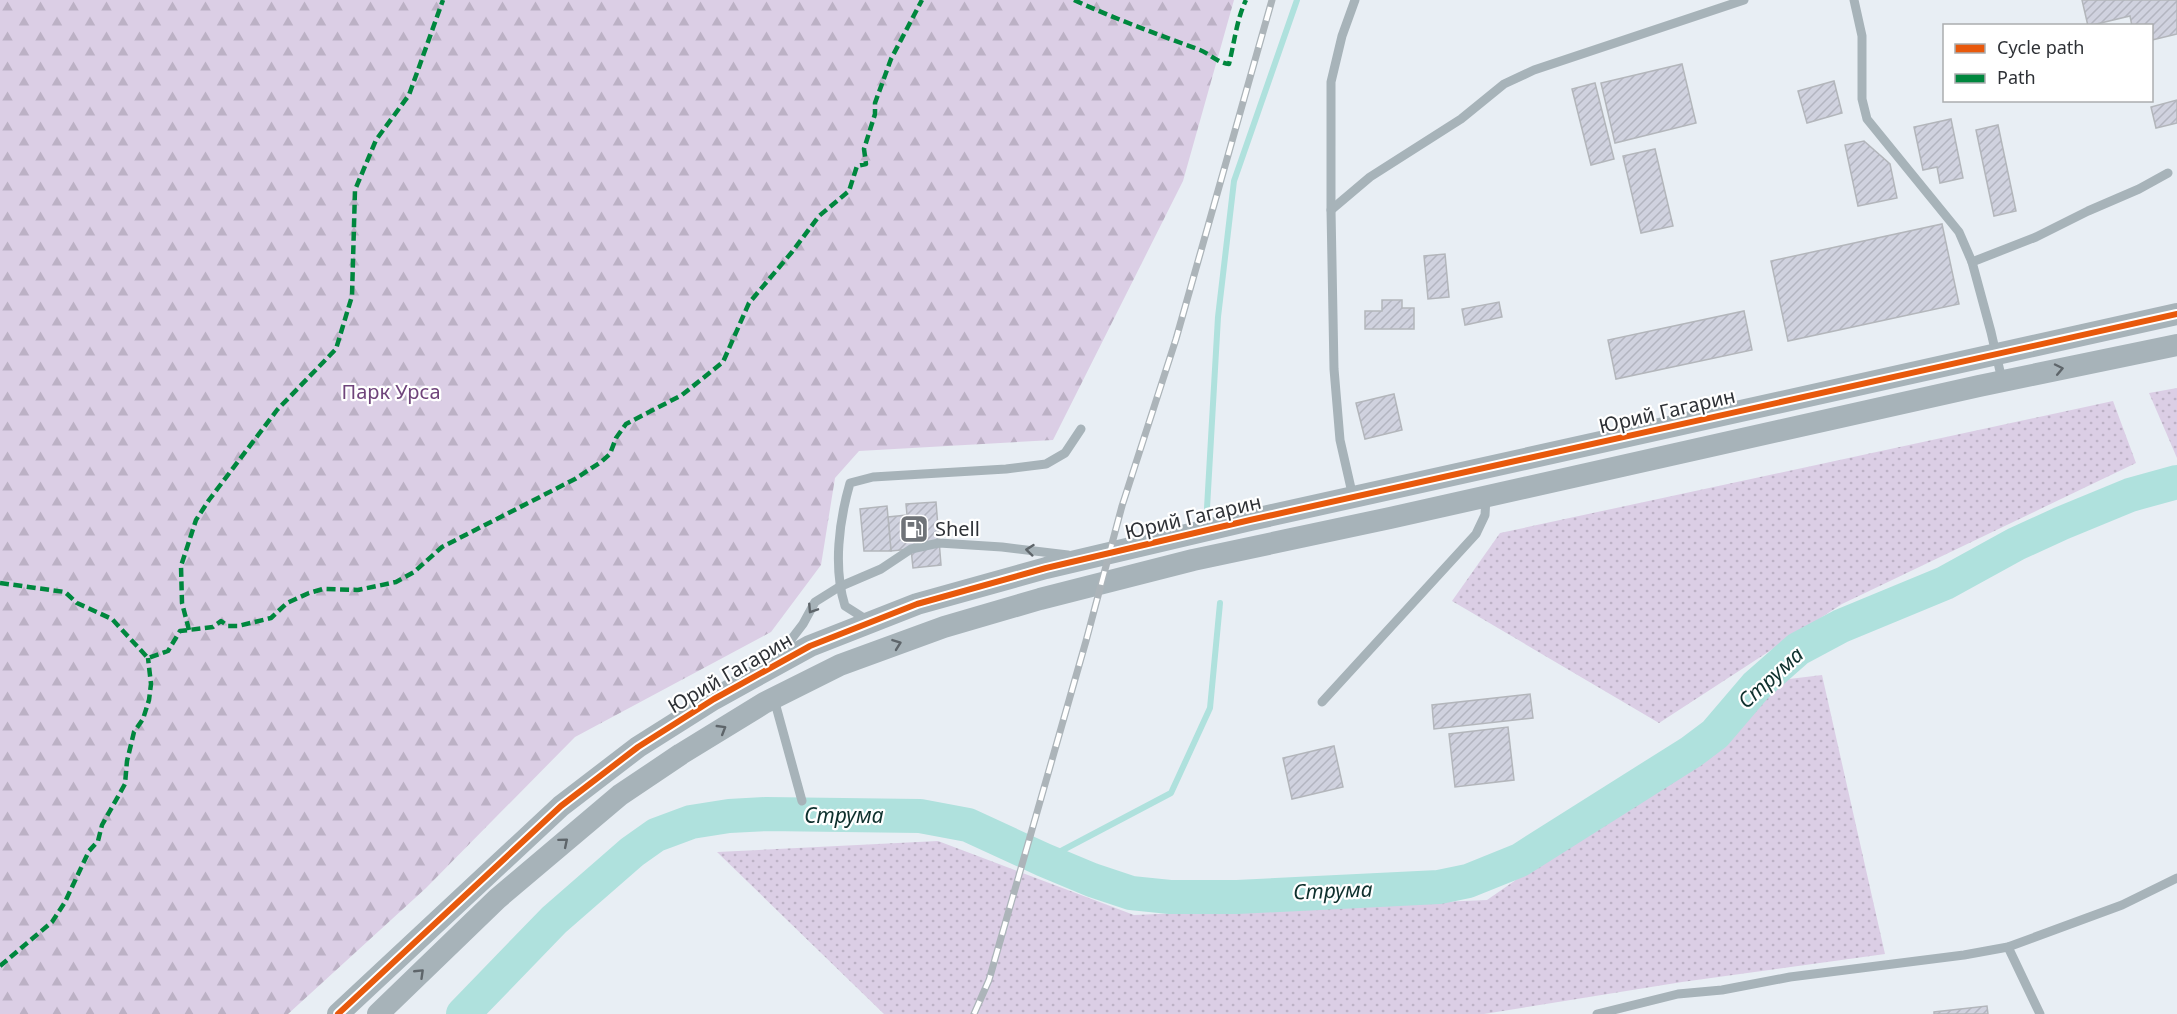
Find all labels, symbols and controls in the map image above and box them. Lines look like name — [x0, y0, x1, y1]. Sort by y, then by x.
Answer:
legend — [1943, 24, 2153, 102]
text: Cycle path — [1997, 35, 2084, 59]
text: Path — [1997, 65, 2036, 89]
one-way arrow — [2054, 363, 2064, 376]
park label: Парк Урса — [341, 378, 441, 405]
street label: Юрий Гагарин — [1596, 382, 1738, 439]
street label: Юрий Гагарин — [1122, 488, 1264, 545]
fuel station icon: Shell — [898, 513, 930, 545]
place label: Shell — [935, 515, 980, 542]
one-way arrow — [1026, 544, 1035, 557]
one-way arrow — [809, 602, 820, 613]
street label: Юрий Гагарин — [663, 626, 797, 719]
one-way arrow — [891, 639, 902, 652]
water label: Струма — [1731, 640, 1809, 714]
one-way arrow — [716, 724, 726, 736]
water label: Струма — [804, 801, 884, 829]
one-way arrow — [557, 838, 568, 849]
water label: Струма — [1293, 875, 1373, 905]
one-way arrow — [412, 970, 423, 981]

